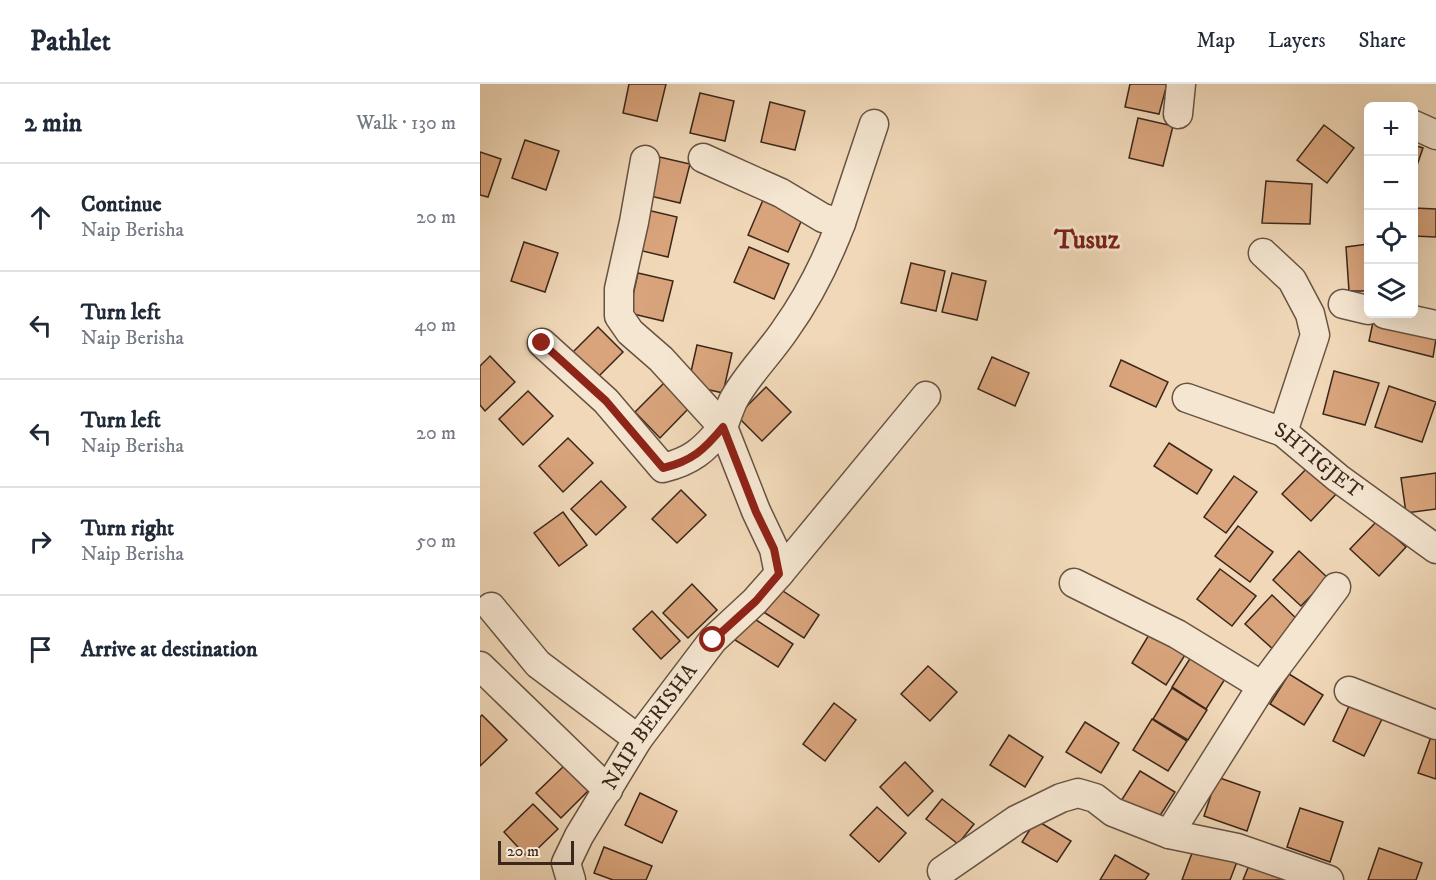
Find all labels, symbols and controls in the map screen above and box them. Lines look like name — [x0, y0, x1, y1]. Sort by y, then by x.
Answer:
text: Pathlet — [30, 24, 111, 59]
text: Map — [1196, 28, 1235, 54]
text: Layers — [1268, 28, 1326, 54]
text: Share — [1359, 28, 1406, 54]
map controls — [1364, 102, 1418, 318]
button: + — [1364, 102, 1418, 156]
text: 2 min — [24, 107, 82, 140]
text: Walk · 130 m — [356, 111, 456, 136]
button: − — [1364, 156, 1418, 210]
text: Continue — [81, 191, 162, 218]
icon: ahead — [24, 201, 57, 234]
text: 20 m — [416, 205, 456, 230]
button: locate — [1364, 210, 1418, 264]
text: Naip Berisha — [81, 218, 184, 243]
district label: Tusuz — [1053, 223, 1120, 257]
button: layers — [1364, 264, 1418, 318]
text: Turn left — [81, 299, 161, 326]
icon: left — [24, 309, 57, 342]
text: 40 m — [414, 313, 456, 338]
text: Naip Berisha — [81, 326, 184, 351]
route end — [528, 329, 554, 355]
text: Turn left — [81, 407, 161, 434]
icon: left — [24, 417, 57, 450]
street label: SHTIGJET — [1271, 417, 1368, 504]
text: 20 m — [416, 421, 456, 446]
text: Naip Berisha — [81, 434, 184, 459]
text: Turn right — [81, 515, 174, 542]
icon: right — [24, 525, 57, 558]
text: 50 m — [416, 529, 456, 554]
text: Naip Berisha — [81, 542, 184, 567]
route start — [699, 626, 725, 652]
icon: arrive — [24, 633, 57, 666]
text: Arrive at destination — [81, 636, 258, 663]
street label: NAIP BERISHA — [597, 658, 704, 795]
scale bar — [498, 838, 574, 866]
text: 20 m — [507, 841, 539, 861]

